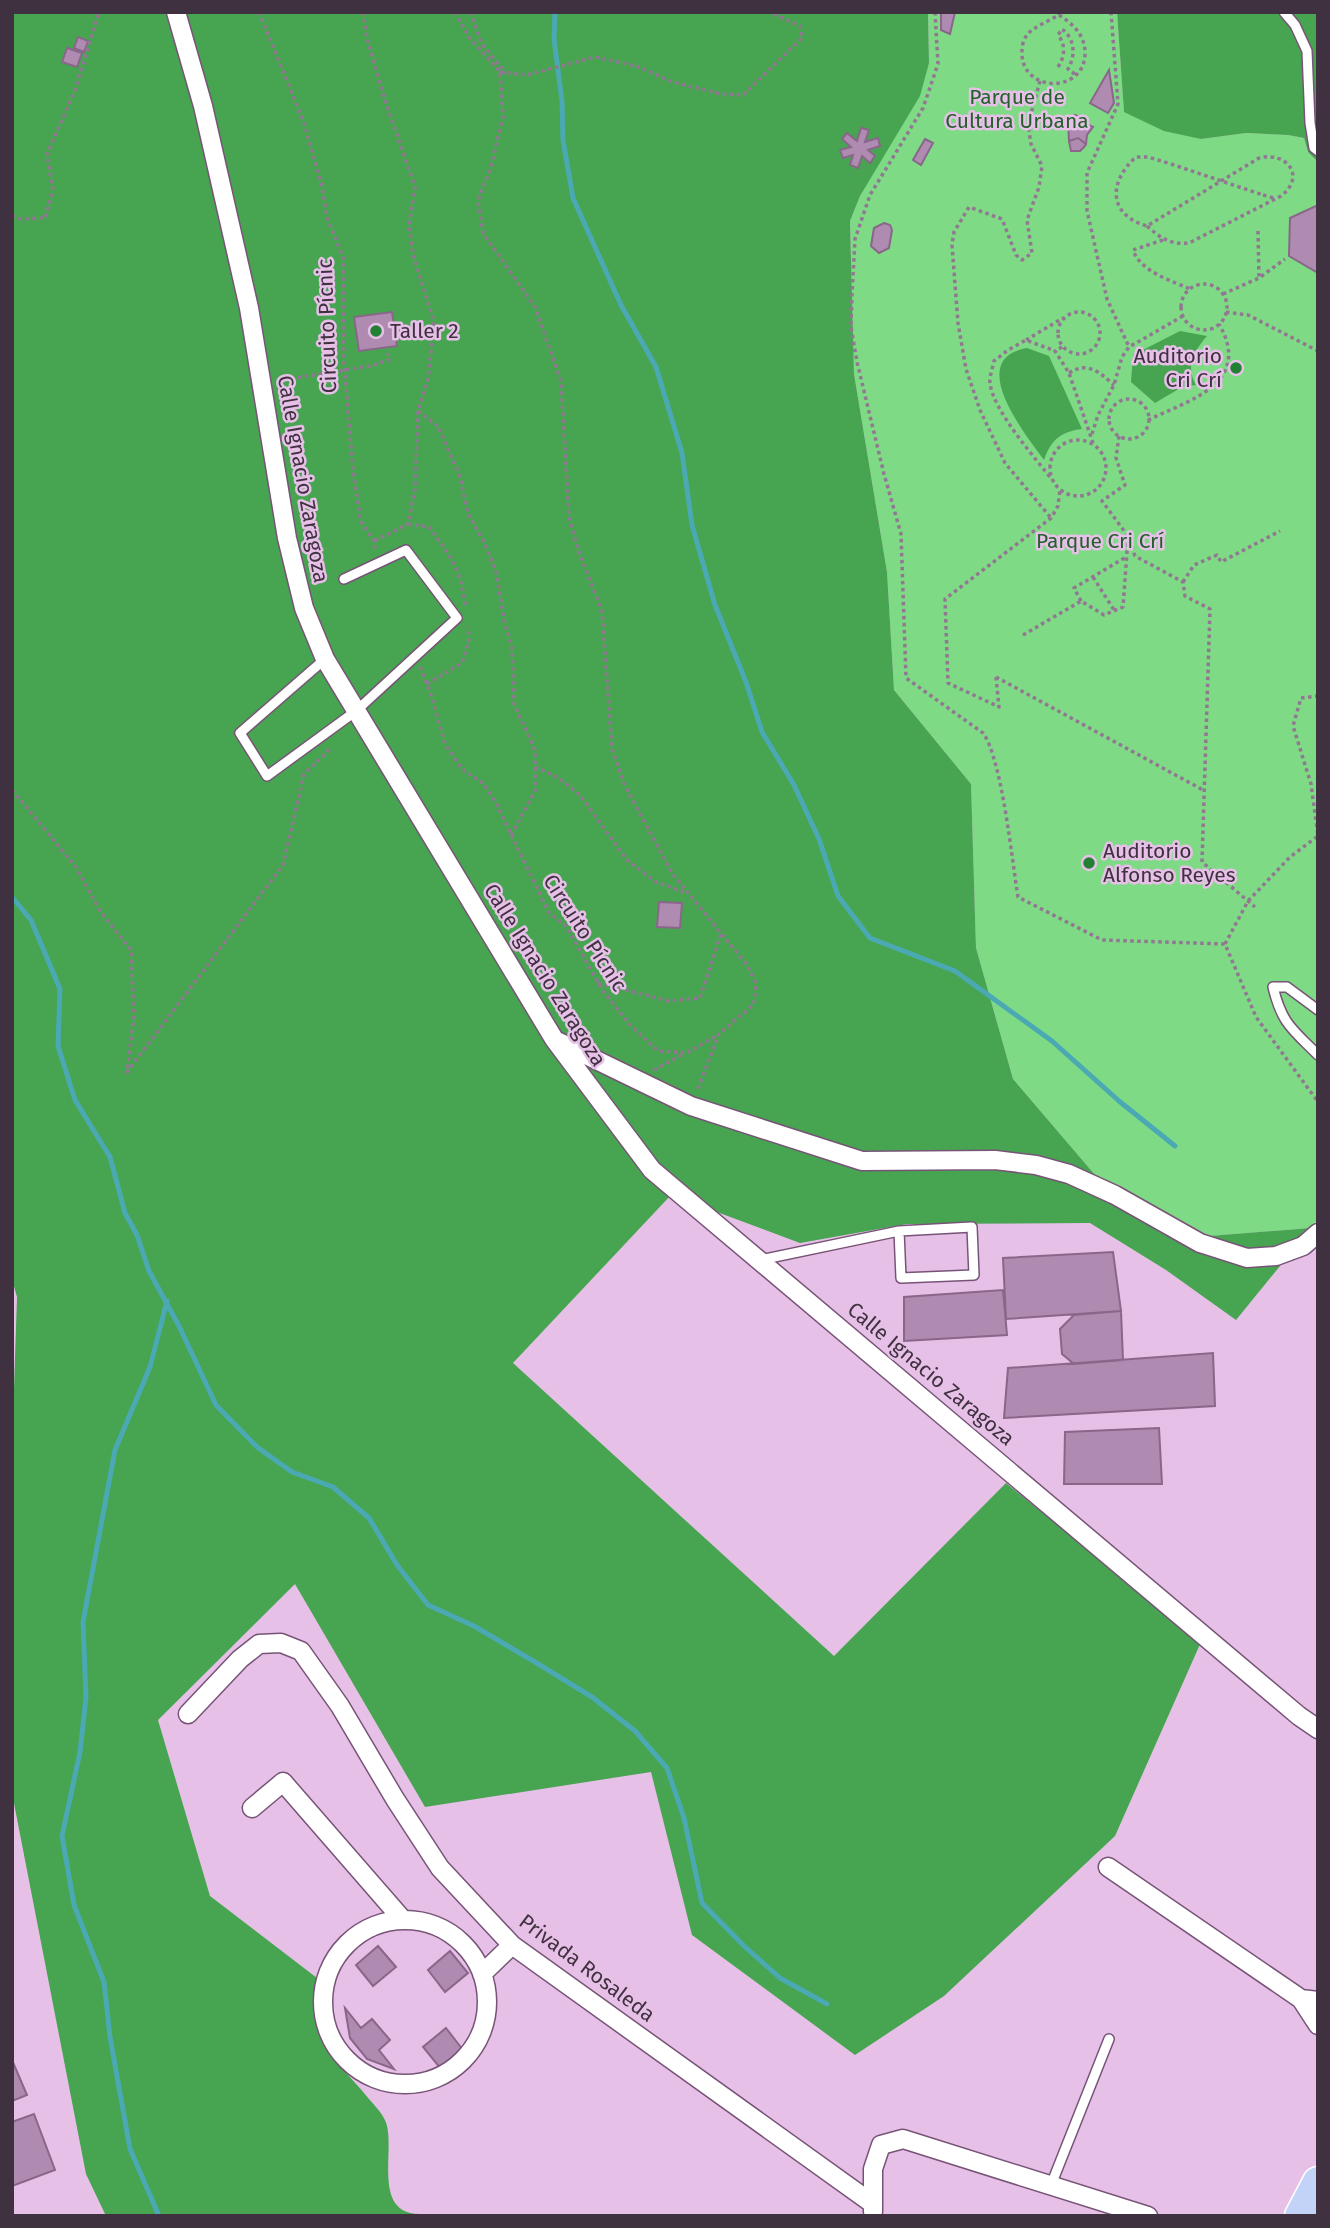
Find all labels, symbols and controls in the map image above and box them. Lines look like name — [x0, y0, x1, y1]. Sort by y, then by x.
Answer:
park label: Parque de Cultura Urbana — [945, 84, 1089, 134]
street label: Circuito Pícnic — [312, 258, 342, 394]
place label: Taller 2 — [390, 318, 459, 344]
marker: Taller 2 — [368, 323, 384, 339]
place label: Auditorio Cri Crí — [1133, 343, 1222, 393]
marker: Auditorio Cri Crí — [1228, 360, 1244, 376]
street label: Calle Ignacio Zaragoza — [272, 373, 334, 585]
park label: Parque Cri Crí — [1036, 528, 1164, 554]
place label: Auditorio Alfonso Reyes — [1103, 838, 1236, 888]
marker: Auditorio Alfonso Reyes — [1081, 855, 1097, 871]
street label: Circuito Pícnic — [537, 869, 633, 997]
street label: Calle Ignacio Zaragoza — [478, 879, 612, 1071]
street label: Calle Ignacio Zaragoza — [842, 1296, 1020, 1452]
street label: Privada Rosaleda — [514, 1908, 660, 2028]

